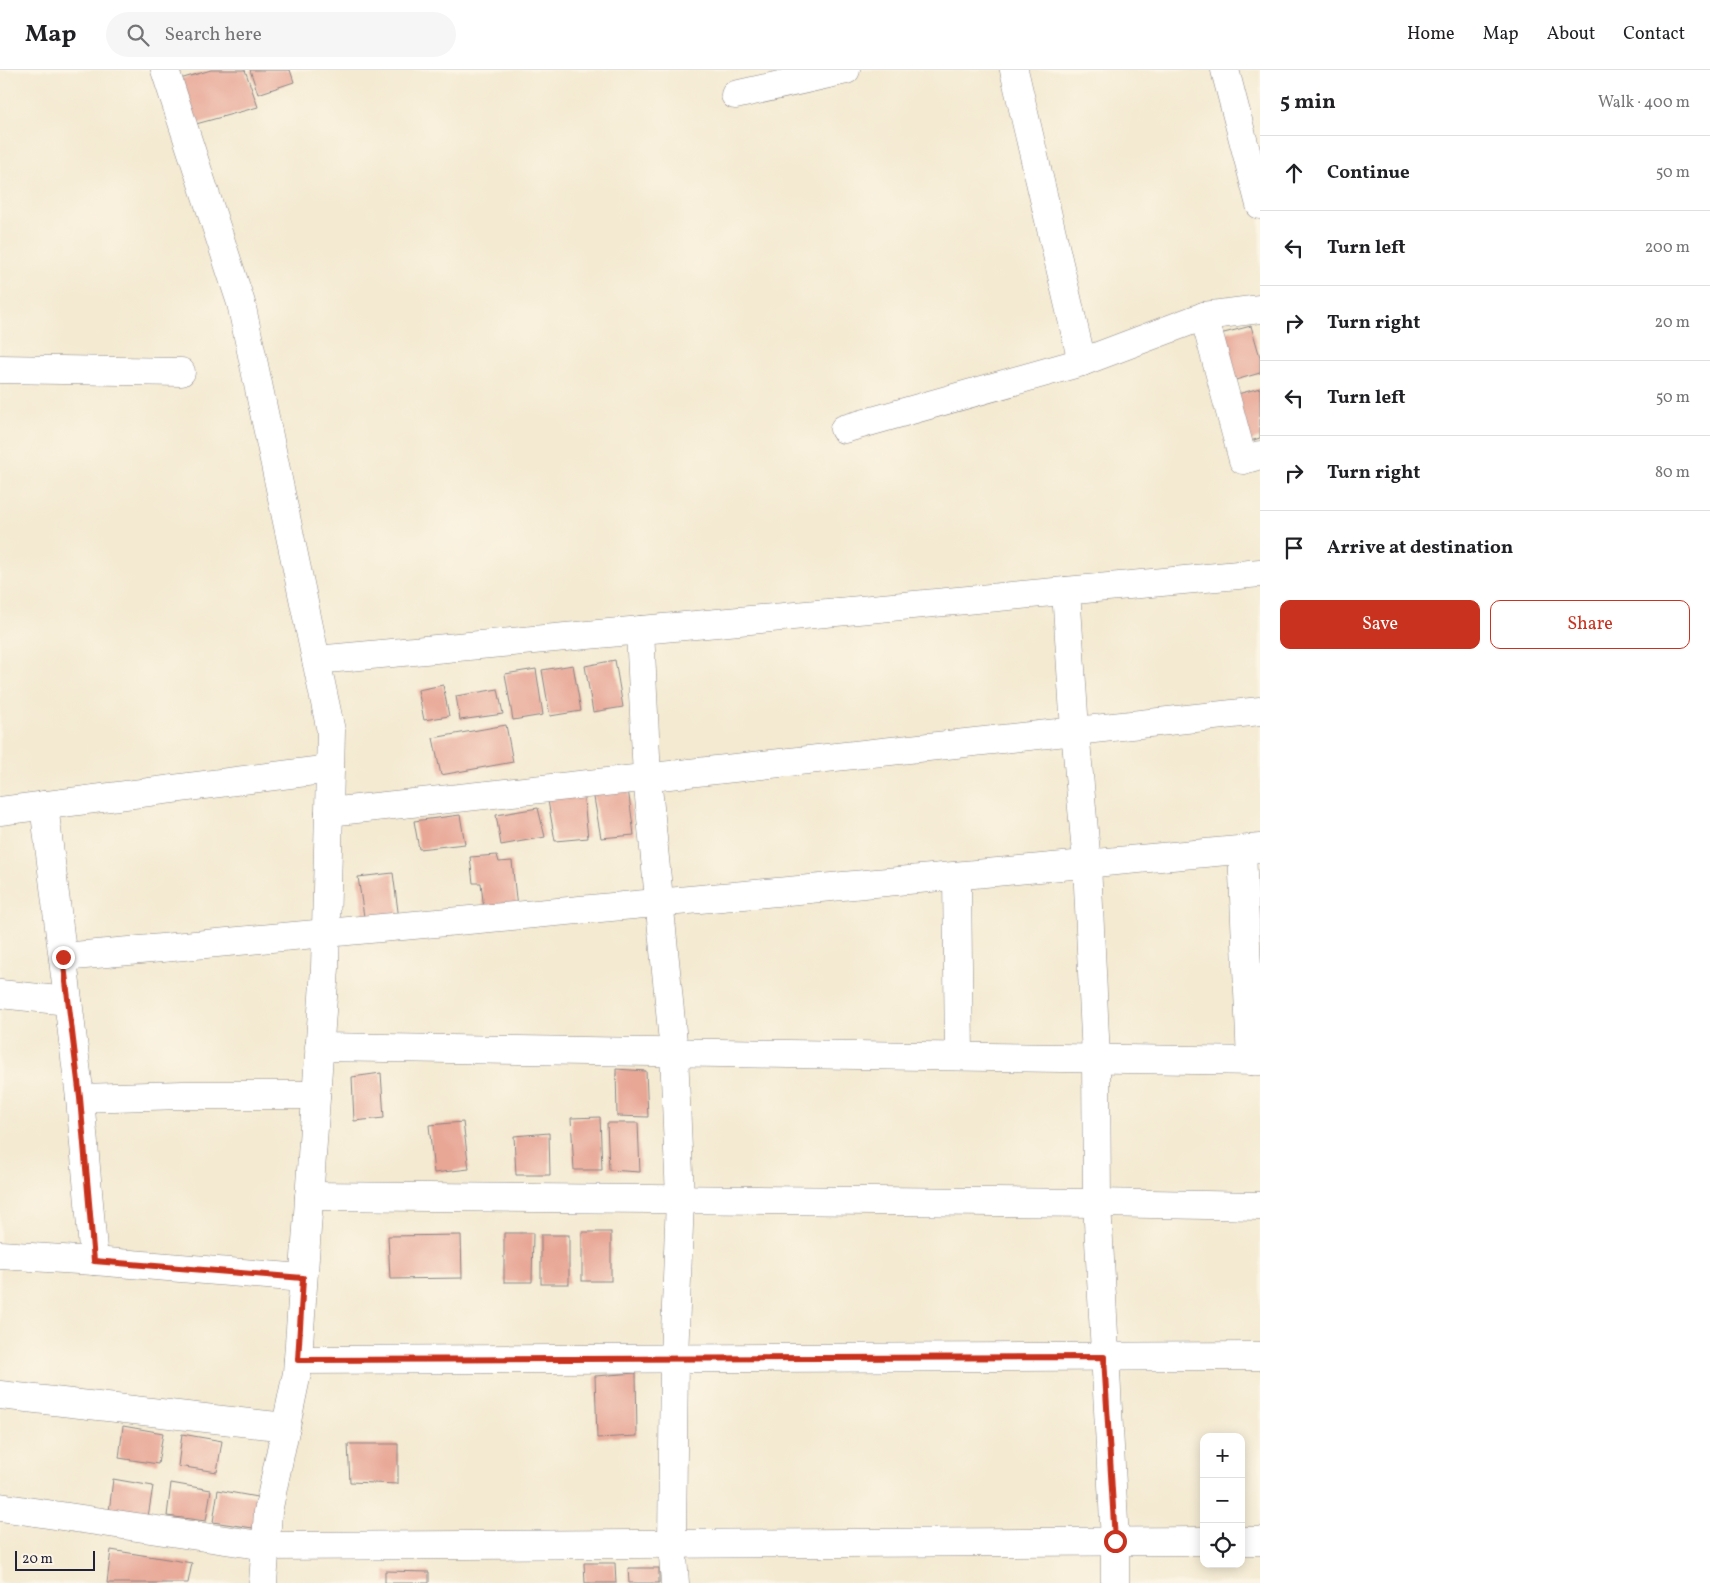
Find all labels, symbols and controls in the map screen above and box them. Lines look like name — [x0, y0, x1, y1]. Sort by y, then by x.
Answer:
search box — [106, 12, 456, 57]
text: Map — [25, 18, 76, 52]
icon: search — [124, 21, 152, 49]
text: Search here — [164, 22, 262, 48]
text: Home — [1407, 22, 1455, 47]
text: Map — [1483, 22, 1519, 47]
text: About — [1547, 22, 1595, 47]
text: Contact — [1623, 22, 1685, 47]
text: 5 min — [1280, 88, 1336, 117]
text: Walk · 400 m — [1598, 92, 1690, 114]
icon: ahead — [1280, 159, 1308, 187]
text: Continue — [1327, 160, 1410, 186]
text: 50 m — [1656, 162, 1690, 184]
icon: left — [1280, 234, 1308, 262]
text: Turn left — [1327, 235, 1406, 261]
text: 200 m — [1645, 237, 1690, 259]
icon: right — [1280, 309, 1308, 337]
text: Turn right — [1327, 310, 1420, 336]
text: 20 m — [1655, 312, 1690, 334]
icon: left — [1280, 384, 1308, 412]
text: Turn left — [1327, 385, 1406, 411]
text: 50 m — [1656, 387, 1690, 409]
icon: right — [1280, 459, 1308, 487]
text: Turn right — [1327, 460, 1420, 486]
text: 80 m — [1655, 462, 1690, 484]
icon: arrive — [1280, 534, 1308, 562]
text: Arrive at destination — [1327, 535, 1513, 561]
button: Save — [1280, 600, 1480, 649]
button: Share — [1490, 600, 1690, 649]
route end — [52, 946, 75, 969]
map controls — [1200, 1433, 1245, 1568]
button: + — [1200, 1433, 1245, 1478]
button: − — [1200, 1478, 1245, 1523]
button: locate — [1200, 1523, 1245, 1568]
route start — [1104, 1530, 1127, 1553]
scale bar — [15, 1548, 95, 1571]
text: 20 m — [22, 1550, 53, 1569]

